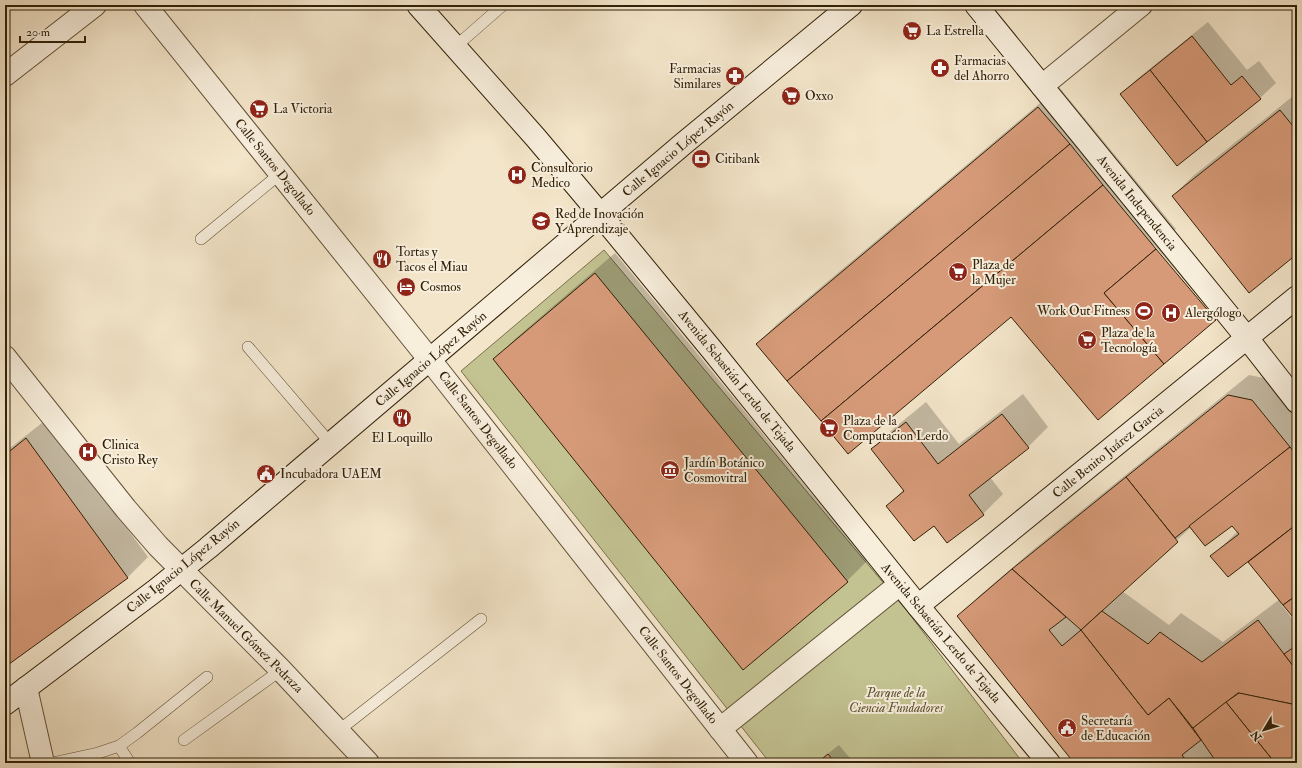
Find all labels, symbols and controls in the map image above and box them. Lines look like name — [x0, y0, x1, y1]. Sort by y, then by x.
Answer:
scale bar — [20, 18, 85, 44]
supermarket icon: La Estrella — [901, 20, 923, 42]
place label: La Estrella — [926, 23, 984, 39]
text: 20 m — [26, 25, 51, 40]
place label: Farmacias del Ahorro — [954, 53, 1009, 84]
pharmacy icon: Farmacias del Ahorro — [929, 57, 951, 79]
place label: Farmacias Similares — [669, 61, 722, 92]
pharmacy icon: Farmacias Similares — [724, 65, 746, 87]
supermarket icon: Oxxo — [780, 85, 802, 107]
place label: Oxxo — [805, 88, 833, 104]
street label: Calle Ignacio López Rayón — [619, 97, 738, 201]
supermarket icon: La Victoria — [248, 98, 270, 120]
place label: La Victoria — [273, 101, 333, 117]
street label: Calle Santos Degollado — [231, 115, 319, 219]
bank icon: Citibank — [690, 148, 712, 170]
place label: Citibank — [715, 151, 761, 167]
street label: Avenida Independencia — [1092, 151, 1181, 255]
place label: Consultorio Medico — [531, 160, 593, 191]
hospital icon: Consultorio Medico — [506, 164, 528, 186]
place label: Red de Inovación Y Aprendizaje — [555, 206, 644, 238]
school or university icon: Red de Inovación Y Aprendizaje — [530, 210, 552, 232]
place label: Tortas y Tacos el Miau — [396, 244, 468, 275]
restaurant icon: Tortas y Tacos el Miau — [371, 248, 393, 270]
place label: Plaza de la Mujer — [972, 257, 1016, 288]
supermarket icon: Plaza de la Mujer — [947, 261, 969, 283]
hotel icon: Cosmos — [395, 276, 417, 298]
place label: Cosmos — [420, 279, 462, 295]
sports icon: Work Out Fitness — [1133, 300, 1155, 322]
hospital icon: Alergólogo — [1160, 302, 1182, 324]
place label: Work Out Fitness — [1036, 303, 1131, 319]
place label: Alergólogo — [1184, 305, 1242, 321]
street label: Avenida Sebastián Lerdo de Tejada — [674, 306, 800, 456]
street label: Calle Ignacio López Rayón — [372, 307, 491, 411]
place label: Plaza de la Tecnología — [1101, 325, 1158, 356]
supermarket icon: Plaza de la Tecnología — [1076, 329, 1098, 351]
street label: Calle Santos Degollado — [435, 368, 521, 472]
street label: Calle Benito Juárez Garcia — [1049, 402, 1167, 502]
restaurant icon: El Loquillo — [391, 407, 413, 429]
place label: Plaza de la Computacion Lerdo — [843, 413, 948, 445]
supermarket icon: Plaza de la Computacion Lerdo — [818, 417, 840, 439]
place label: El Loquillo — [371, 430, 433, 446]
place label: Clinica Cristo Rey — [102, 437, 158, 469]
hospital icon: Clinica Cristo Rey — [77, 441, 99, 463]
place label: Jardín Botánico Cosmovitral — [683, 455, 764, 486]
museum icon: Jardín Botánico Cosmovitral — [659, 459, 681, 481]
public building icon: Incubadora UAEM — [255, 463, 277, 485]
place label: Incubadora UAEM — [280, 466, 382, 482]
street label: Calle Ignacio López Rayón — [123, 515, 244, 617]
street label: Avenida Sebastián Lerdo de Tejada — [877, 559, 1005, 707]
street label: Calle Manuel Gómez Pedraza — [186, 576, 307, 697]
street label: Calle Santos Degollado — [635, 623, 721, 727]
park label: Parque de la Ciencia Fundadores — [849, 685, 943, 716]
north arrow — [1244, 710, 1284, 750]
place label: Secretaría de Educación — [1081, 713, 1151, 744]
public building icon: Secretaría de Educación — [1056, 717, 1078, 739]
text: N — [1248, 727, 1265, 745]

